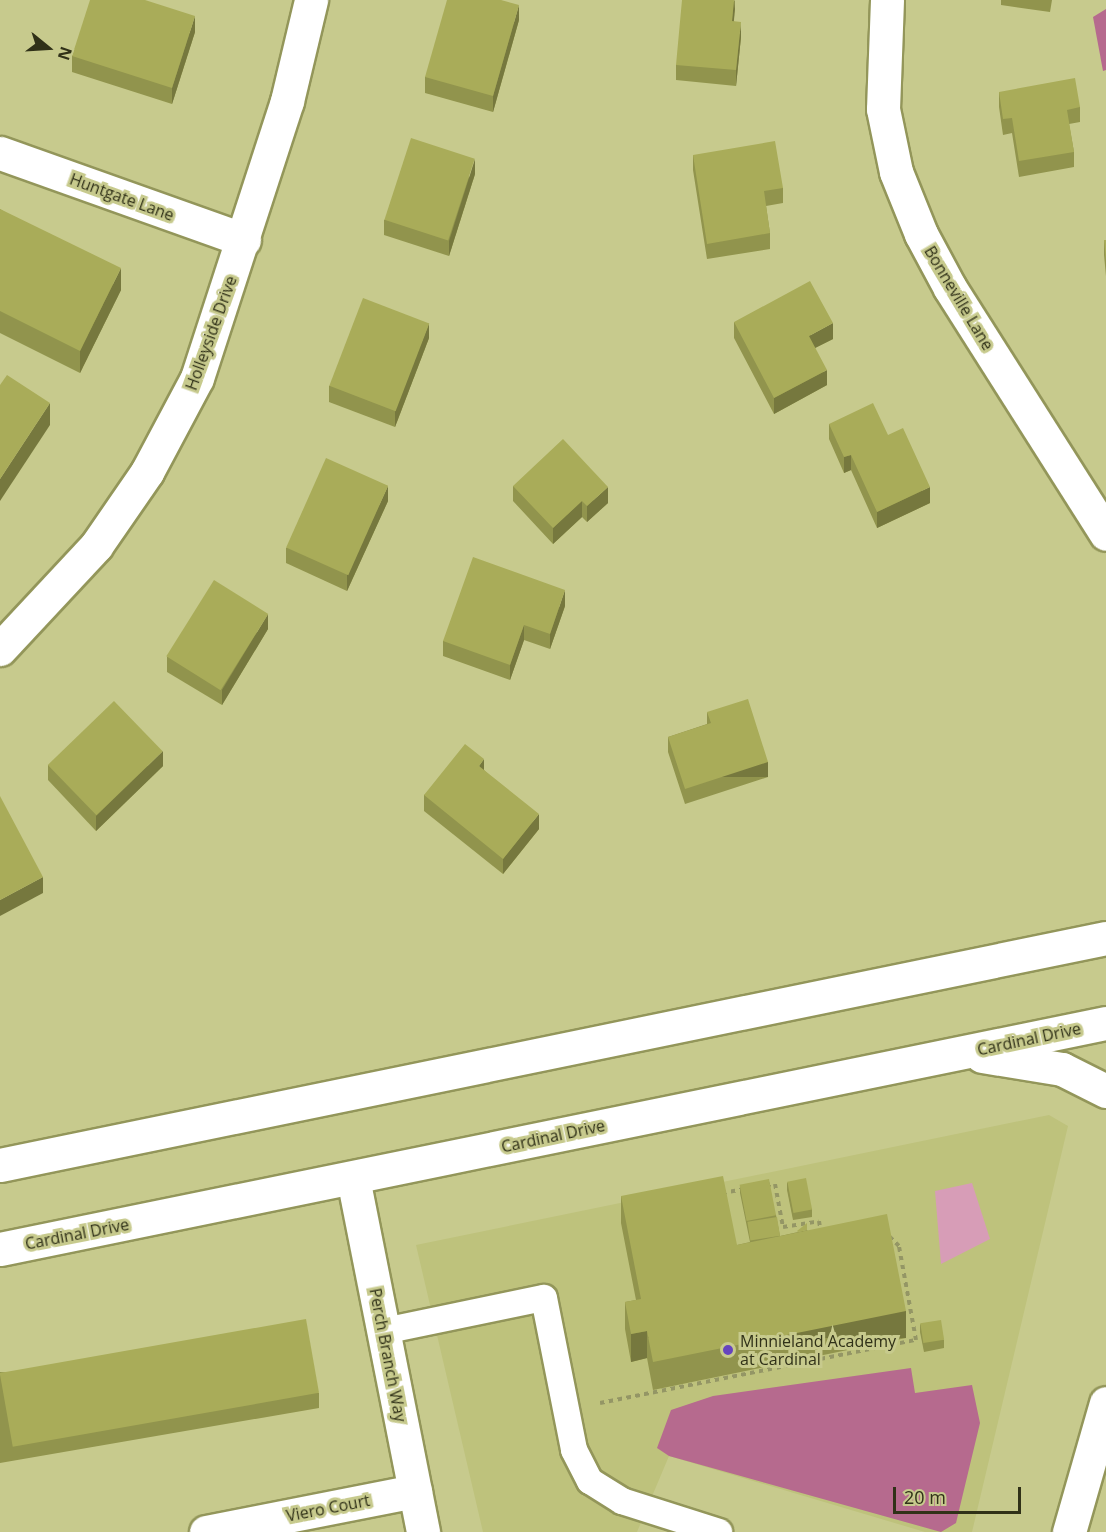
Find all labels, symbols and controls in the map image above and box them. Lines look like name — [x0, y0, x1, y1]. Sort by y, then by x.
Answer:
north arrow — [18, 18, 78, 78]
text: N — [53, 44, 78, 63]
street label: Huntgate Lane — [67, 169, 177, 225]
street label: Bonneville Lane — [920, 243, 998, 353]
street label: Holleyside Drive — [181, 273, 241, 393]
street label: Cardinal Drive — [975, 1019, 1083, 1059]
street label: Cardinal Drive — [499, 1116, 607, 1156]
street label: Cardinal Drive — [23, 1215, 131, 1253]
street label: Perch Branch Way — [366, 1287, 410, 1423]
place label: Minnieland Academy at Cardinal — [740, 1331, 896, 1369]
marker: Minnieland Academy at Cardinal — [721, 1343, 735, 1357]
scale bar — [896, 1475, 1024, 1513]
text: 20 m — [904, 1485, 946, 1509]
street label: Viero Court — [285, 1491, 371, 1525]

